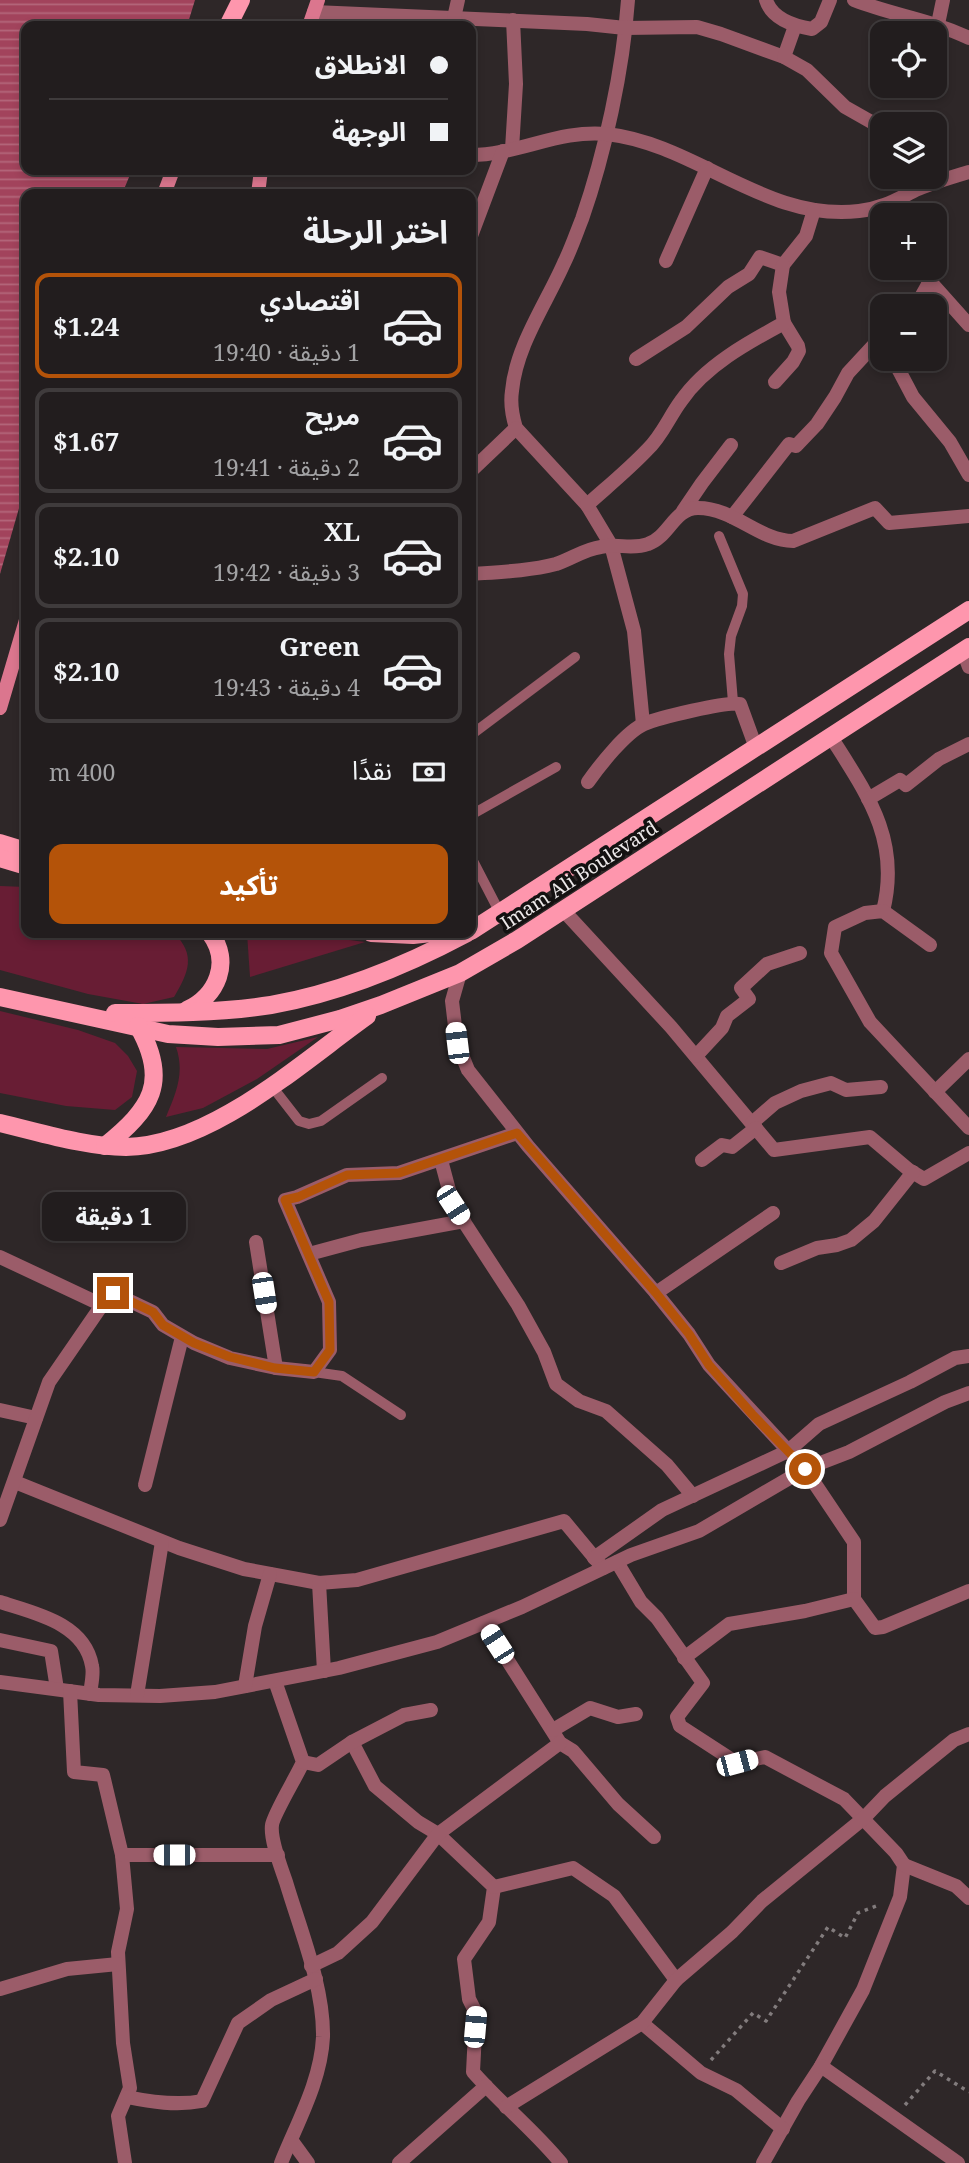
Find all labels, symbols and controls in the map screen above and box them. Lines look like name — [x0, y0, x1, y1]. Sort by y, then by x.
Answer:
map controls — [870, 21, 947, 371]
button: locate — [870, 21, 947, 98]
text: الانطلاق — [315, 46, 406, 82]
button: layers — [870, 112, 947, 189]
text: الوجهة — [332, 113, 406, 149]
button: + — [870, 203, 947, 280]
text: اختر الرحلة — [303, 209, 448, 252]
text: اقتصادي — [260, 282, 360, 318]
icon: car — [381, 294, 444, 357]
button: − — [870, 294, 947, 371]
text: $1.24 — [53, 308, 119, 344]
text: 1 دقيقة · 19:40 — [213, 336, 360, 368]
text: مريح — [305, 397, 360, 433]
icon: car — [381, 409, 444, 472]
text: $1.67 — [53, 423, 119, 459]
text: 2 دقيقة · 19:41 — [213, 451, 360, 483]
text: XL — [324, 513, 360, 549]
icon: car — [381, 524, 444, 587]
text: $2.10 — [53, 538, 119, 574]
text: 3 دقيقة · 19:42 — [213, 556, 360, 588]
text: Green — [279, 628, 360, 664]
icon: car — [381, 639, 444, 702]
text: $2.10 — [53, 653, 119, 689]
text: 4 دقيقة · 19:43 — [213, 671, 360, 703]
text: نقدًا — [352, 752, 392, 788]
icon: cash — [410, 753, 448, 791]
text: 400 m — [49, 756, 115, 788]
street label: Imam Ali Boulevard — [495, 814, 663, 936]
button: تأكيد — [49, 844, 448, 924]
car — [445, 1021, 470, 1065]
car — [433, 1182, 474, 1228]
callout: 1 دقيقة — [41, 1192, 185, 1240]
text: 1 دقيقة — [76, 1200, 152, 1232]
car — [251, 1271, 278, 1315]
route end — [97, 1277, 129, 1309]
route start — [789, 1453, 821, 1485]
car — [477, 1621, 518, 1667]
car — [714, 1747, 761, 1779]
car — [154, 1845, 196, 1866]
car — [463, 2005, 488, 2049]

